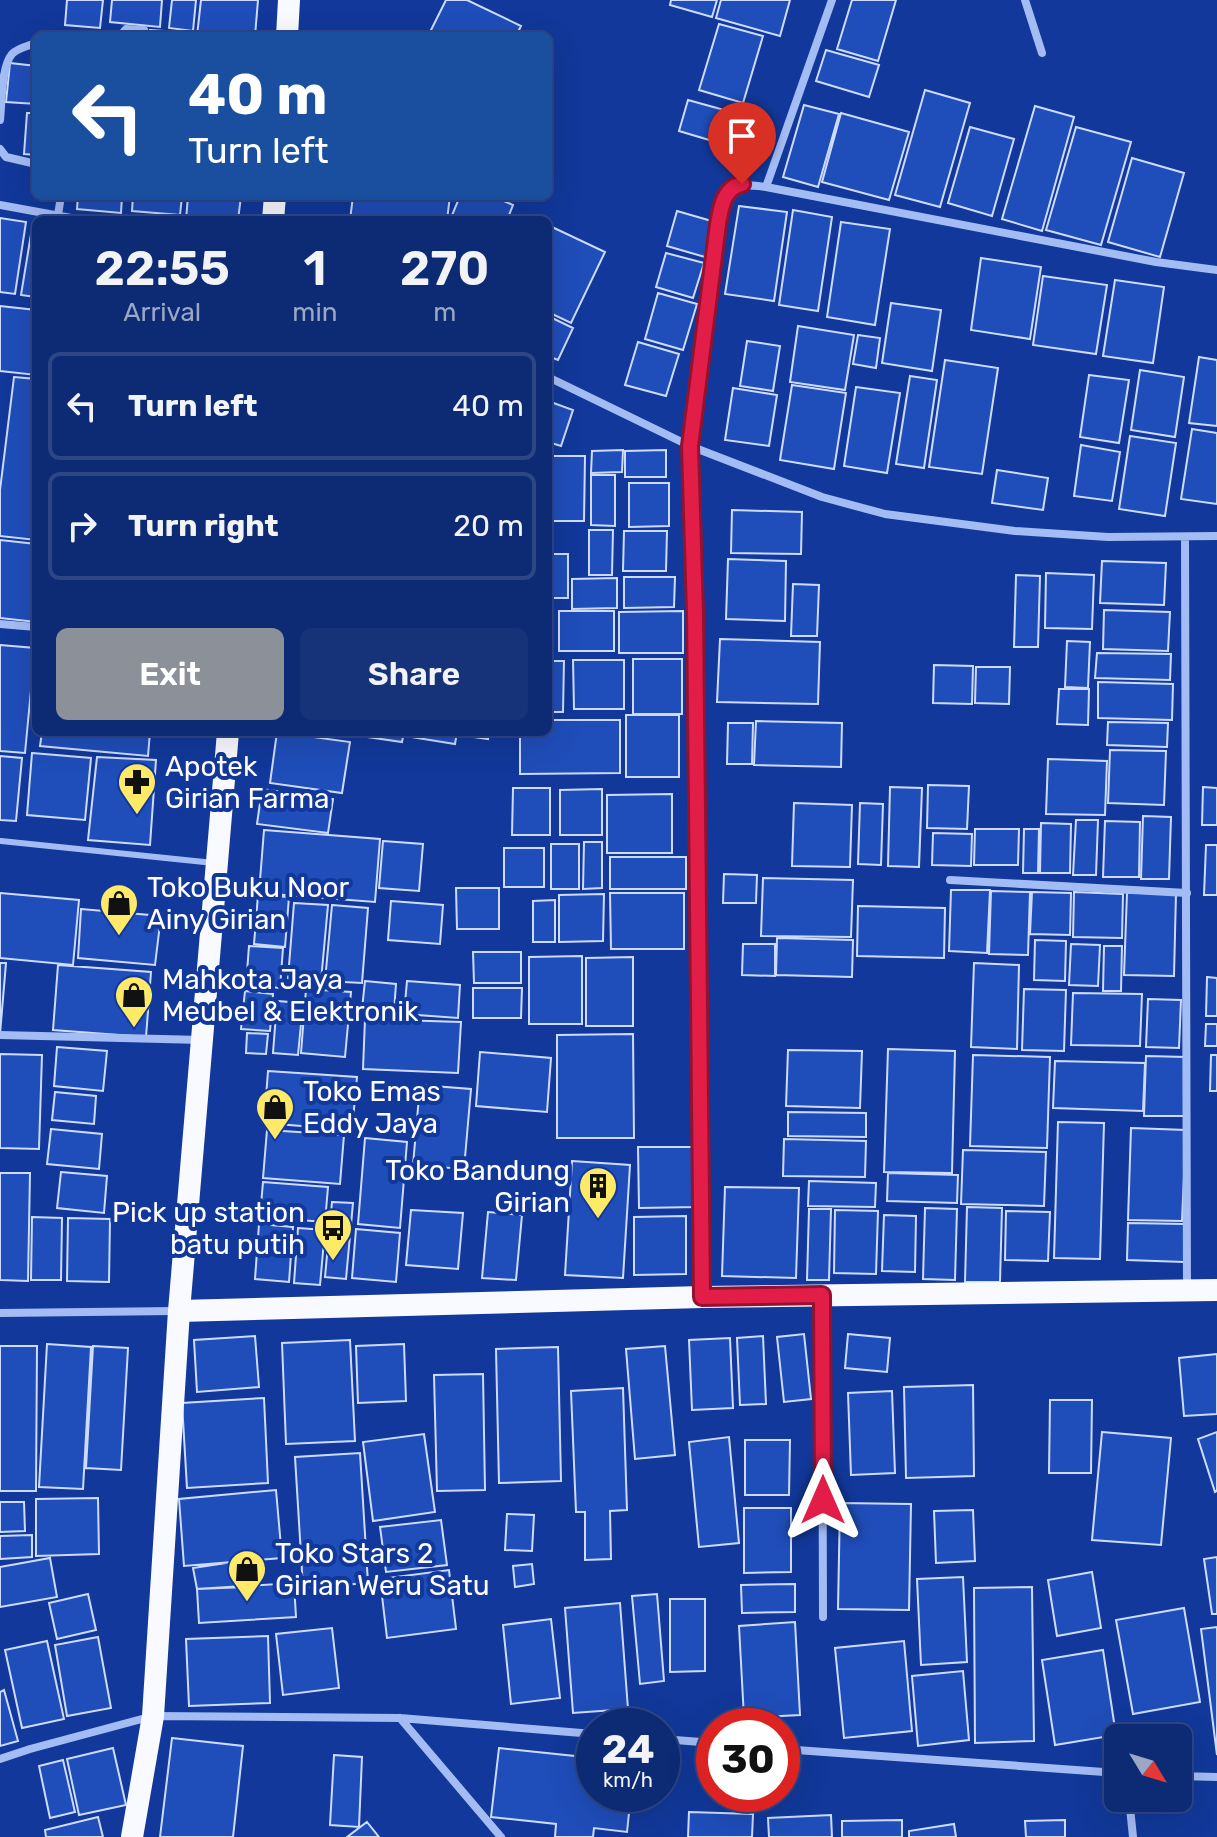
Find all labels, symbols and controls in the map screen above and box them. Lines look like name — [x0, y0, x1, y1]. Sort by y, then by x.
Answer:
text: 40 m — [188, 62, 328, 128]
icon: left — [56, 64, 160, 168]
pin — [708, 102, 776, 184]
icon: arrive — [720, 114, 764, 158]
text: Turn left — [188, 129, 329, 172]
text: 22:55 — [95, 240, 230, 297]
text: 1 — [303, 240, 326, 297]
text: 270 — [400, 240, 489, 297]
text: Arrival — [123, 297, 201, 328]
text: min — [292, 297, 337, 328]
text: m — [433, 297, 456, 328]
icon: left — [60, 384, 104, 428]
text: Turn left — [128, 388, 258, 424]
text: 40 m — [452, 388, 524, 424]
icon: right — [60, 504, 104, 548]
text: Turn right — [128, 508, 279, 544]
text: 20 m — [453, 508, 524, 544]
button: Exit — [56, 628, 284, 720]
button: Share — [300, 628, 528, 720]
place label: Apotek Girian Farma — [165, 750, 330, 815]
pharmacy icon: Apotek Girian Farma — [116, 761, 158, 816]
place label: Toko Buku Noor Ainy Girian — [147, 871, 350, 936]
shop icon: Toko Buku Noor Ainy Girian — [98, 882, 140, 937]
place label: Mahkota Jaya Meubel & Elektronik — [162, 963, 419, 1028]
shop icon: Mahkota Jaya Meubel & Elektronik — [113, 974, 155, 1029]
place label: Toko Emas Eddy Jaya — [303, 1075, 441, 1140]
shop icon: Toko Emas Eddy Jaya — [254, 1086, 296, 1141]
place label: Toko Bandung Girian — [385, 1154, 570, 1219]
building icon: Toko Bandung Girian — [577, 1165, 619, 1220]
place label: Pick up station batu putih — [112, 1196, 305, 1261]
bus stop icon: Pick up station batu putih — [312, 1207, 354, 1262]
position arrow — [781, 1458, 865, 1542]
place label: Toko Stars 2 Girian Weru Satu — [275, 1537, 490, 1602]
shop icon: Toko Stars 2 Girian Weru Satu — [226, 1548, 268, 1603]
speed limit sign: 30 — [696, 1708, 800, 1812]
north arrow — [1104, 1724, 1192, 1812]
map controls — [1104, 1724, 1192, 1812]
text: 24 — [601, 1726, 655, 1773]
text: km/h — [603, 1768, 653, 1792]

